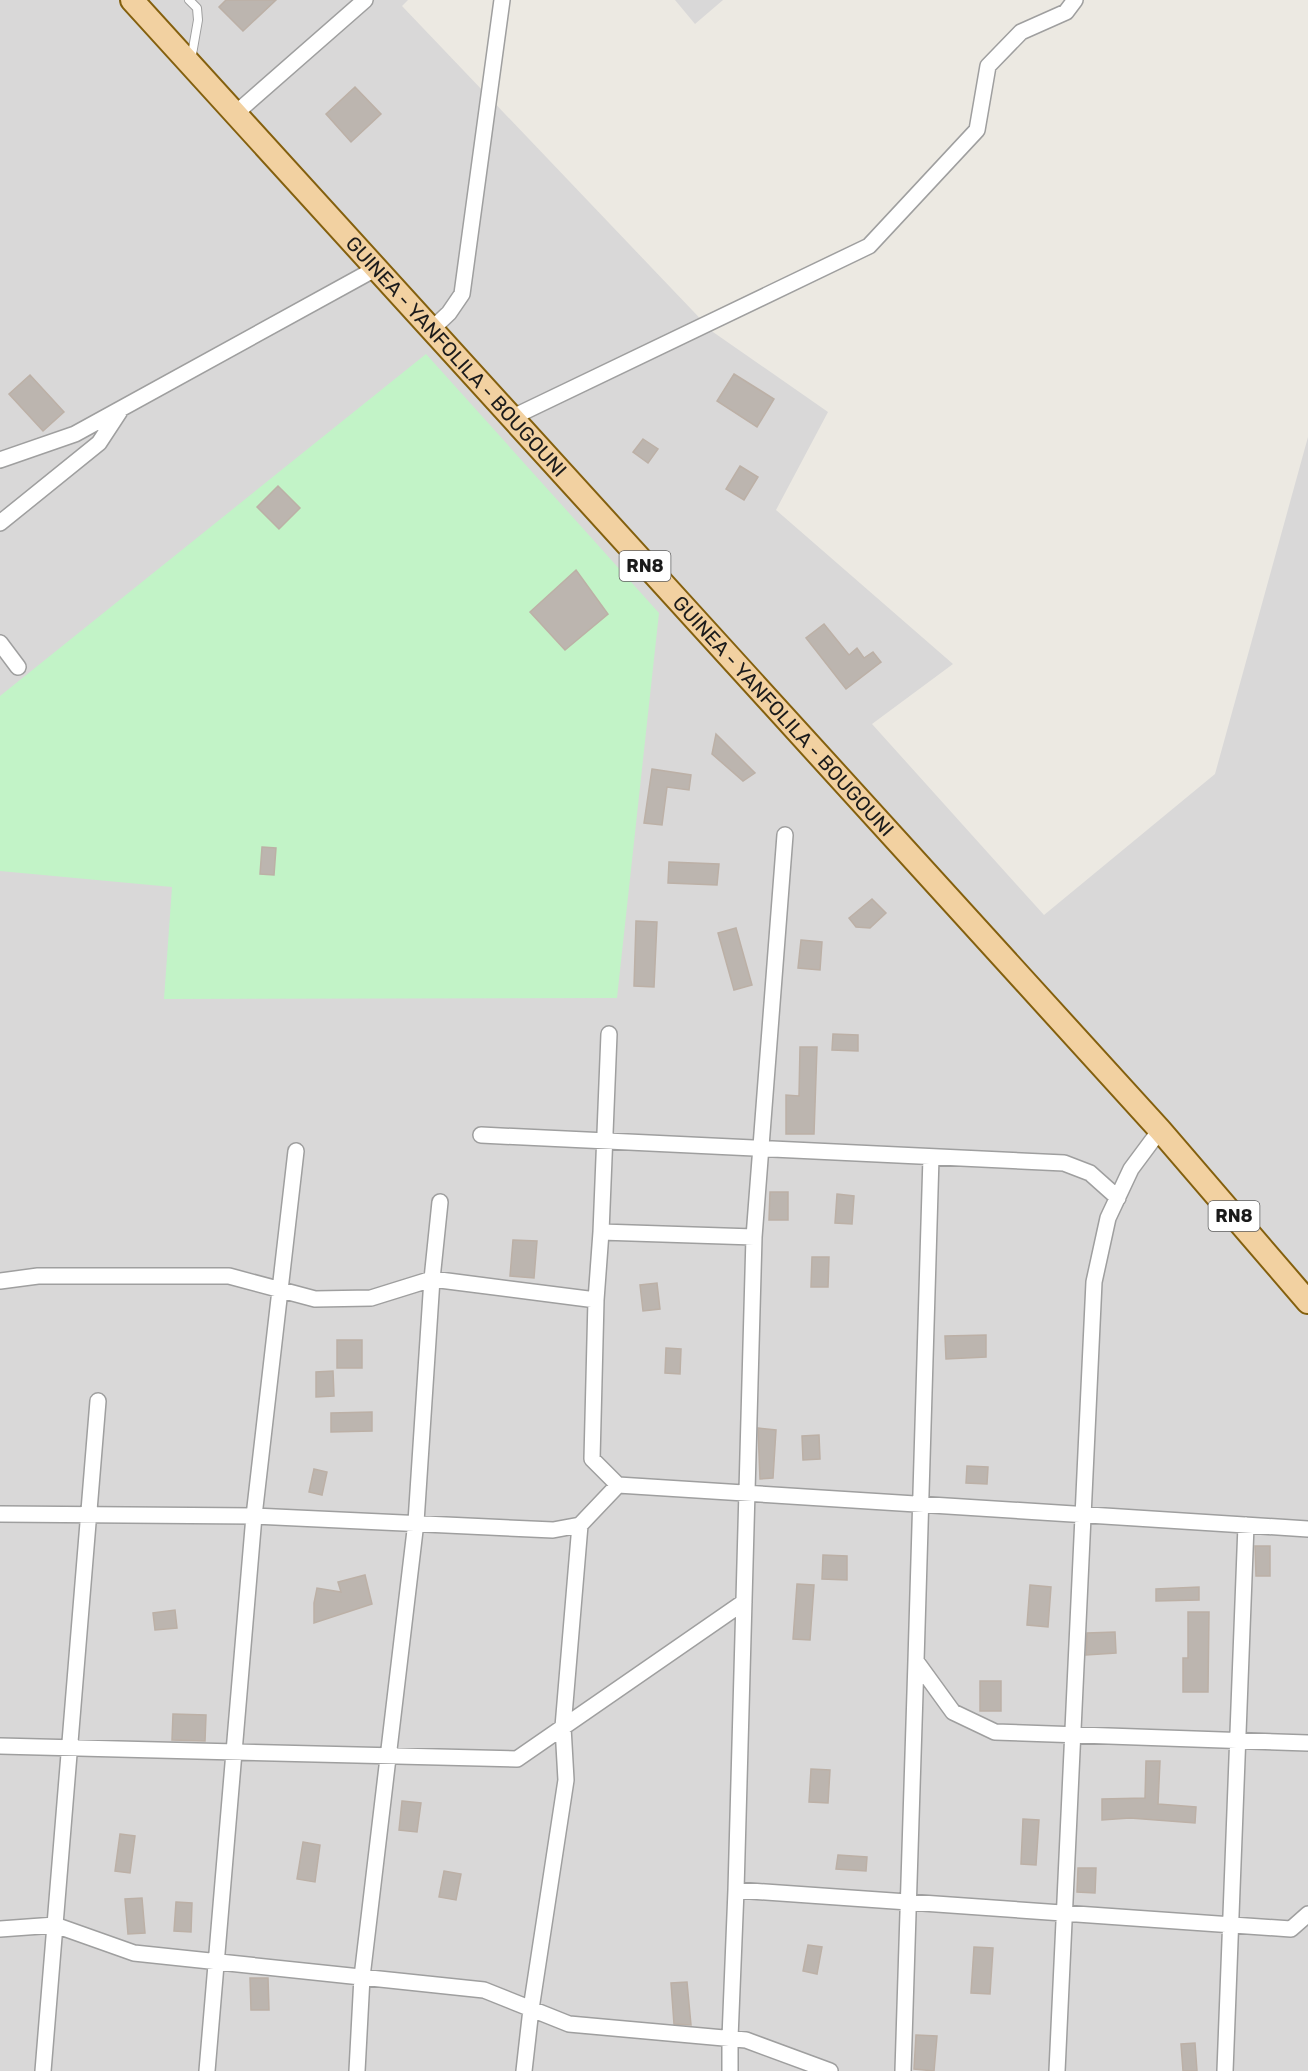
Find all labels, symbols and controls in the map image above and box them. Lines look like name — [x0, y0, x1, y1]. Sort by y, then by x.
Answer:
street label: GUINEA - YANFOLILA - BOUGOUNI — [341, 231, 572, 482]
road number: RN8 — [620, 551, 670, 581]
street label: GUINEA - YANFOLILA - BOUGOUNI — [668, 591, 899, 841]
road number: RN8 — [1208, 1201, 1260, 1231]

